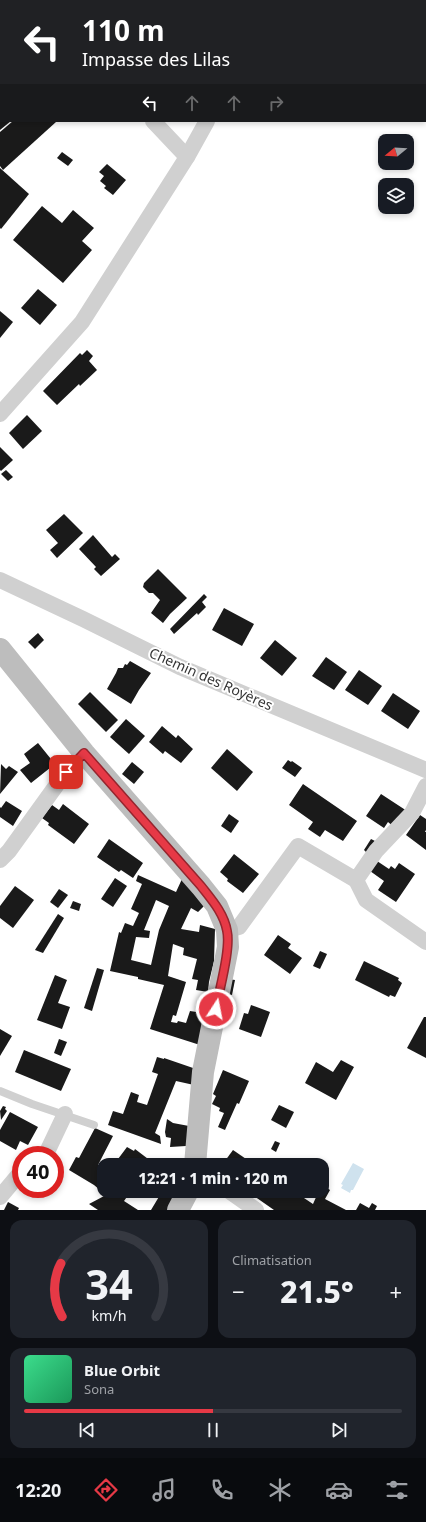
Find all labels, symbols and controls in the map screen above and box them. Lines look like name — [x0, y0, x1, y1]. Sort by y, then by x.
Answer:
text: 110 m — [82, 11, 165, 49]
icon: left — [16, 16, 68, 68]
text: Impasse des Lilas — [82, 47, 230, 71]
icon: left — [139, 92, 161, 114]
icon: ahead — [181, 92, 203, 114]
icon: ahead — [223, 92, 245, 114]
icon: right — [265, 92, 287, 114]
north arrow — [378, 134, 414, 170]
map controls — [378, 134, 414, 214]
button: layers — [378, 178, 414, 214]
street label: Chemin des Royères — [146, 643, 276, 714]
pin — [49, 755, 83, 789]
icon: arrive — [55, 761, 77, 783]
position arrow — [195, 988, 237, 1030]
speed limit sign: 40 — [12, 1146, 64, 1198]
text: 12:21 · 1 min · 120 m — [138, 1168, 288, 1188]
text: Climatisation — [232, 1251, 312, 1269]
text: 34 — [85, 1256, 133, 1312]
text: 21.5° — [280, 1271, 354, 1312]
text: − — [232, 1276, 245, 1306]
text: + — [389, 1276, 402, 1306]
text: km/h — [91, 1306, 127, 1325]
text: Blue Orbit — [84, 1360, 160, 1380]
text: Sona — [84, 1380, 114, 1398]
icon: previous — [76, 1419, 98, 1441]
icon: pause — [202, 1419, 224, 1441]
icon: next — [328, 1419, 350, 1441]
icon: directions — [92, 1476, 120, 1504]
icon: music — [150, 1476, 178, 1504]
icon: phone — [208, 1476, 236, 1504]
icon: climate — [266, 1476, 294, 1504]
icon: car — [325, 1476, 353, 1504]
icon: filters — [383, 1476, 411, 1504]
text: 12:20 — [15, 1478, 61, 1502]

